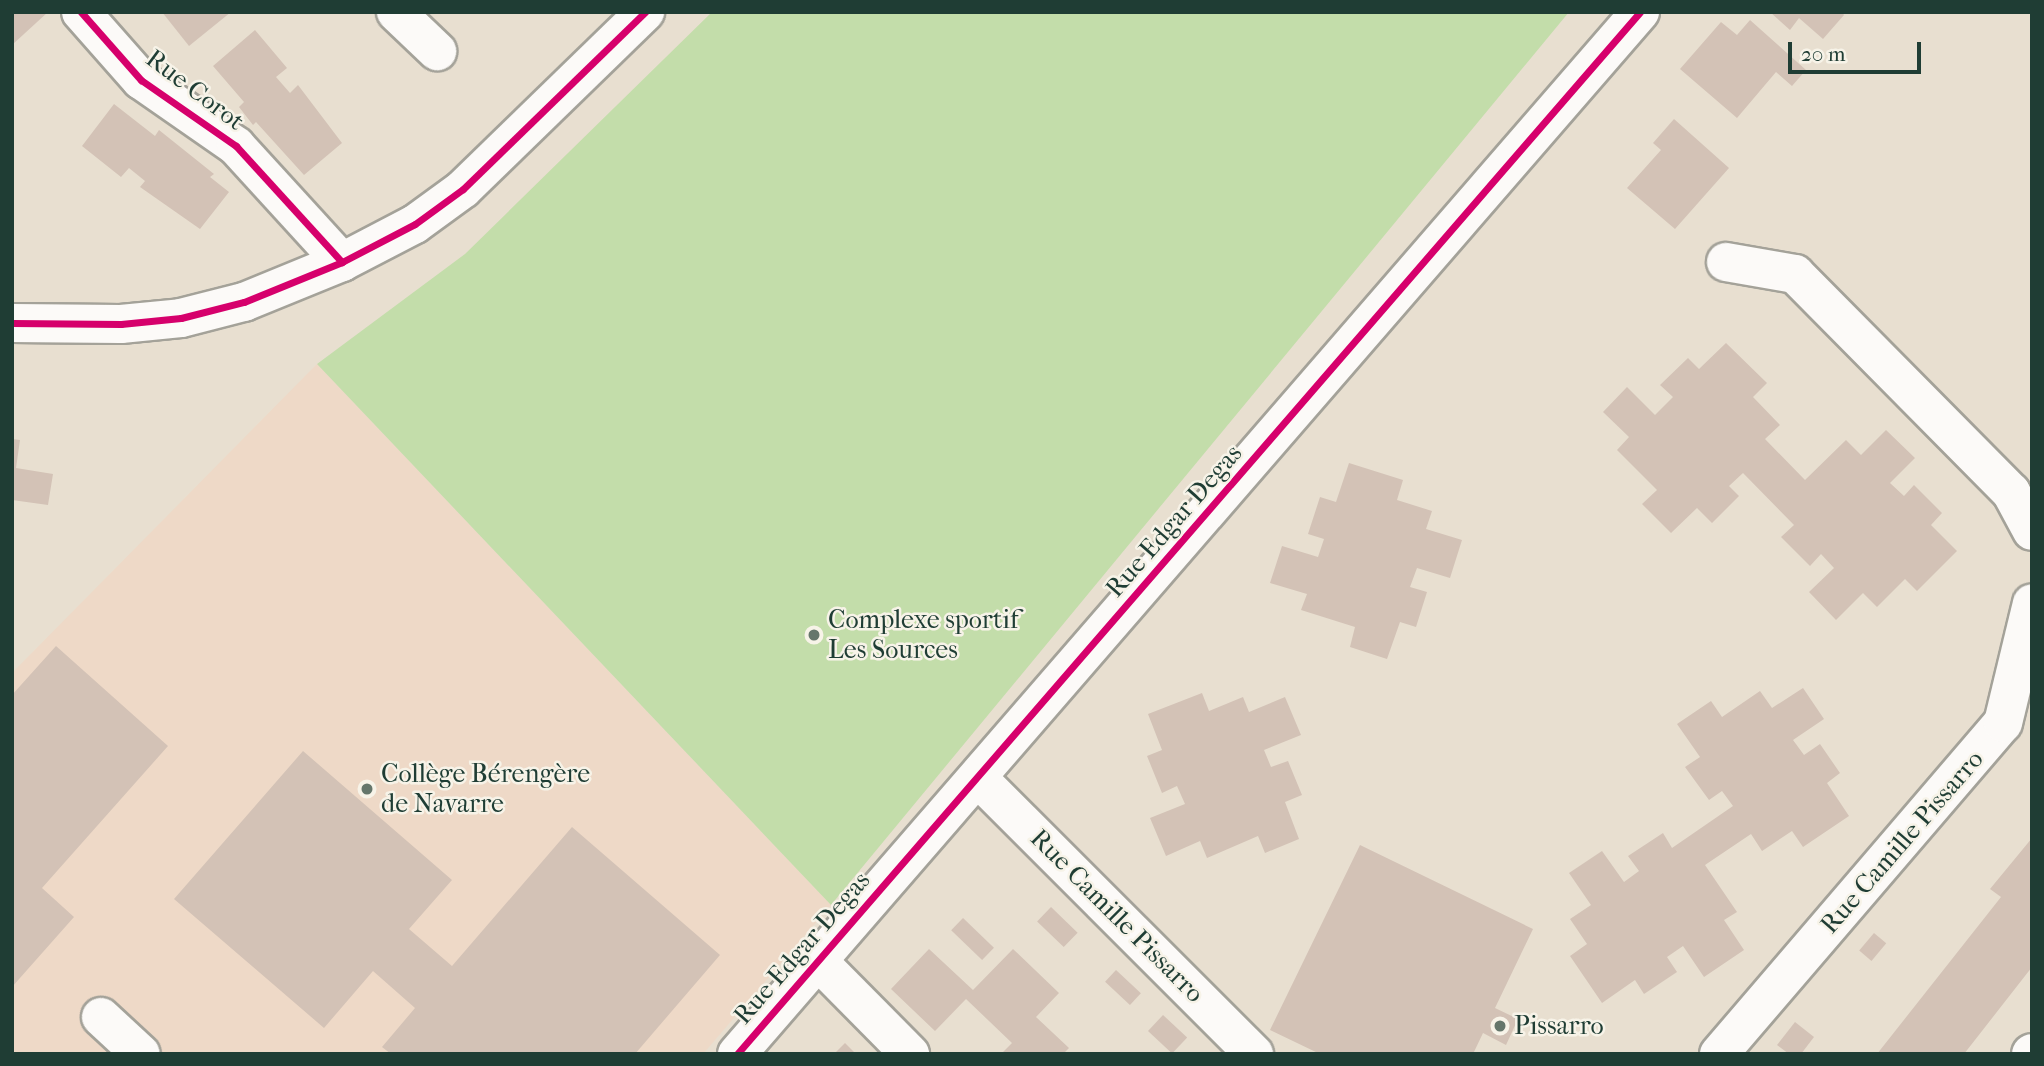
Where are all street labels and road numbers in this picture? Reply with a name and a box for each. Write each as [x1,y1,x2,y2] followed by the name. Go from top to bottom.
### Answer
[140,43,250,137] street label: Rue Corot
[1099,438,1249,604] street label: Rue Edgar Degas
[1814,744,1990,940] street label: Rue Camille Pissarro
[1024,823,1210,1009] street label: Rue Camille Pissarro
[727,865,877,1031] street label: Rue Edgar Degas

